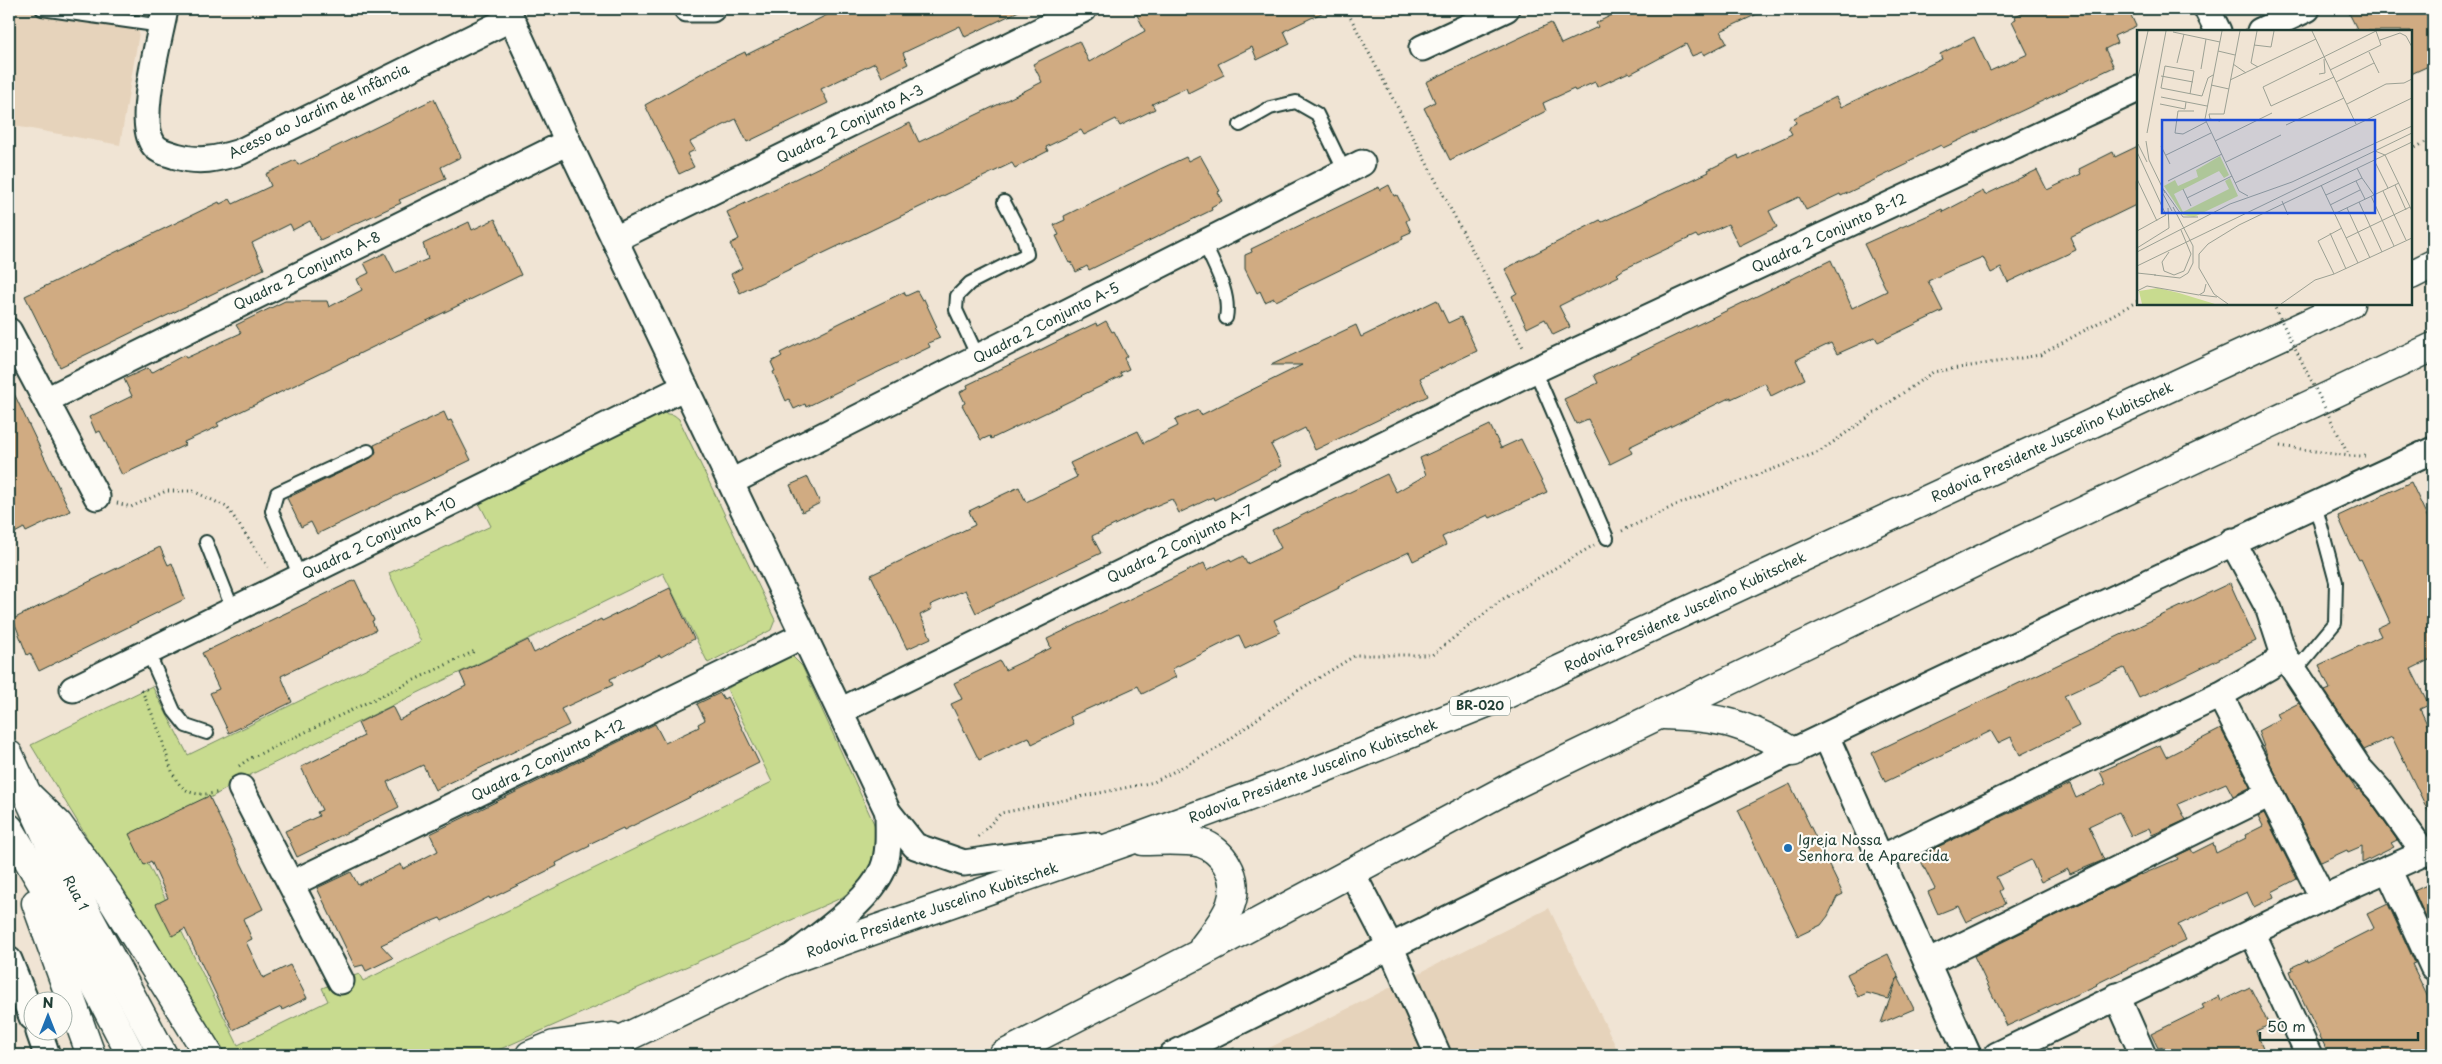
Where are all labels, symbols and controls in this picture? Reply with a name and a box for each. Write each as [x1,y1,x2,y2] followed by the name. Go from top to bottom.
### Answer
[2137,30,2412,305] inset map
[225,57,413,164] street label: Acesso ao Jardim de Infância
[773,79,927,168] street label: Quadra 2 Conjunto A-3
[1748,187,1910,278] street label: Quadra 2 Conjunto B-12
[230,226,384,315] street label: Quadra 2 Conjunto A-8
[969,277,1122,369] street label: Quadra 2 Conjunto A-5
[1927,376,2176,507] street label: Rodovia Presidente Juscelino Kubitschek
[298,491,459,584] street label: Quadra 2 Conjunto A-10
[1103,499,1256,588] street label: Quadra 2 Conjunto A-7
[1560,546,1809,677] street label: Rodovia Presidente Juscelino Kubitschek
[1450,696,1510,716] road number: BR-020
[467,713,628,806] street label: Quadra 2 Conjunto A-12
[1185,713,1440,828] street label: Rodovia Presidente Juscelino Kubitschek
[1798,829,1949,866] place label: Igreja Nossa Senhora de Aparecida
[1782,842,1794,854] marker: Igreja Nossa Senhora de Aparecida
[803,856,1061,963] street label: Rodovia Presidente Juscelino Kubitschek
[58,871,94,914] street label: Rua 1
[22,992,72,1042] north arrow
[42,992,54,1013] text: N
[2260,1009,2417,1041] scale bar
[2267,1014,2306,1037] text: 50 m

